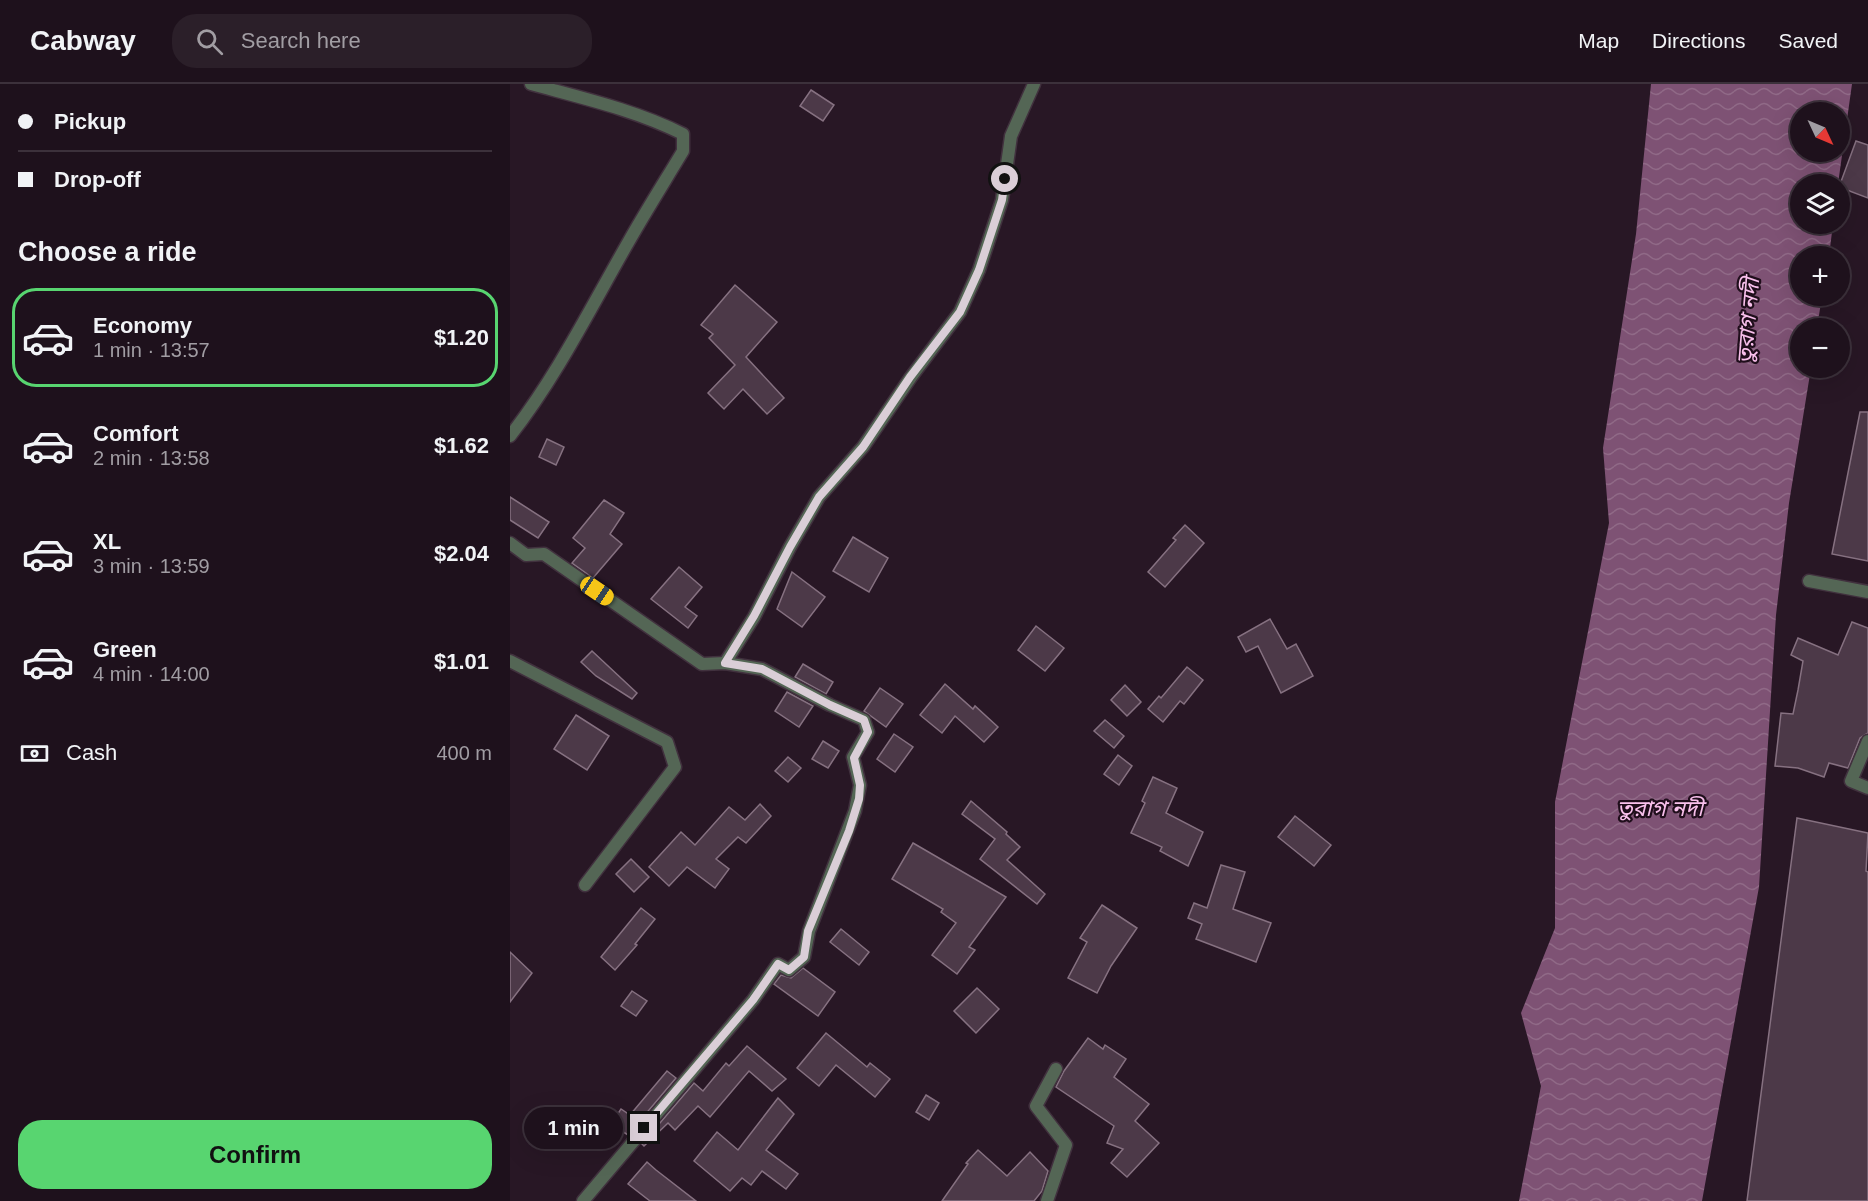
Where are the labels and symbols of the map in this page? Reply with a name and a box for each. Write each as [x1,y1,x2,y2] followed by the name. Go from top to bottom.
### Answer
[1790,102,1850,162] north arrow
[991,165,1018,192] route start
[1732,273,1765,365] water label: তুরাগ নদী
[577,573,617,609] car
[1617,796,1707,821] water label: তুরাগ নদী
[524,1107,623,1149] callout: 1 min
[630,1114,657,1141] route end

